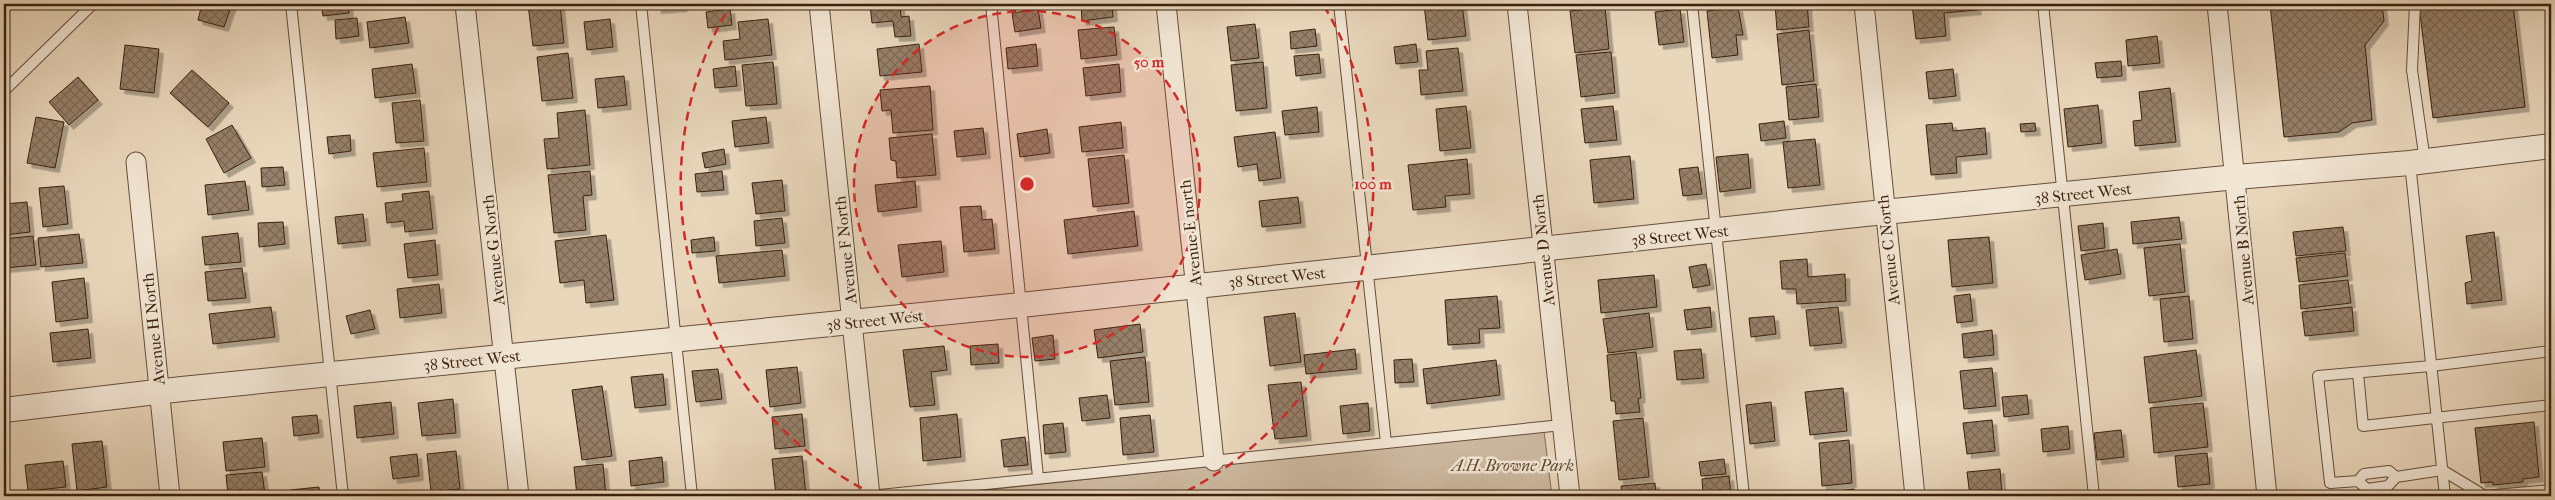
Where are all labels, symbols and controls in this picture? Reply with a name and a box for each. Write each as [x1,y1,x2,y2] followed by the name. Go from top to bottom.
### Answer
[1134,53,1165,71] text: 50 m
[1018,175,1036,193] centre of rings
[1354,175,1392,193] text: 100 m
[1175,179,1206,288] street label: Avenue E north
[2033,179,2133,208] street label: 38 Street West
[1528,193,1559,308] street label: Avenue D North
[478,194,509,307] street label: Avenue G North
[1873,194,1904,307] street label: Avenue C North
[2229,194,2258,307] street label: Avenue B North
[830,195,861,306] street label: Avenue F North
[1630,221,1730,250] street label: 38 Street West
[1227,263,1327,292] street label: 38 Street West
[138,272,169,387] street label: Avenue H North
[825,306,925,335] street label: 38 Street West
[422,346,522,375] street label: 38 Street West
[1450,456,1574,475] park label: A.H. Browne Park

